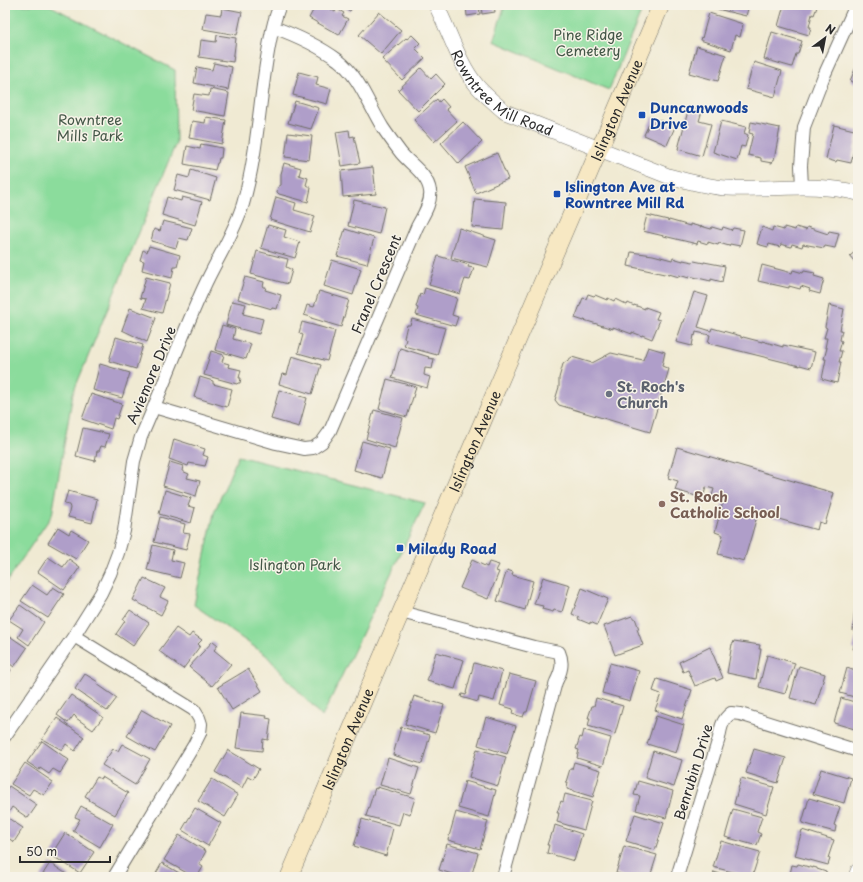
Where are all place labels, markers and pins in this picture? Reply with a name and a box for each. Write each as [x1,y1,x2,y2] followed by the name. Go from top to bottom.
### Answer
[650,97,748,134] place label: Duncanwoods Drive
[637,110,647,120] marker: Duncanwoods Drive
[565,176,685,213] place label: Islington Ave at Rowntree Mill Rd
[552,189,562,199] marker: Islington Ave at Rowntree Mill Rd
[617,376,685,413] place label: St. Roch's Church
[604,389,614,399] marker: St. Roch's Church
[670,486,780,523] place label: St. Roch Catholic School
[657,499,667,509] marker: St. Roch Catholic School
[408,538,497,559] place label: Milady Road
[395,543,405,553] marker: Milady Road

